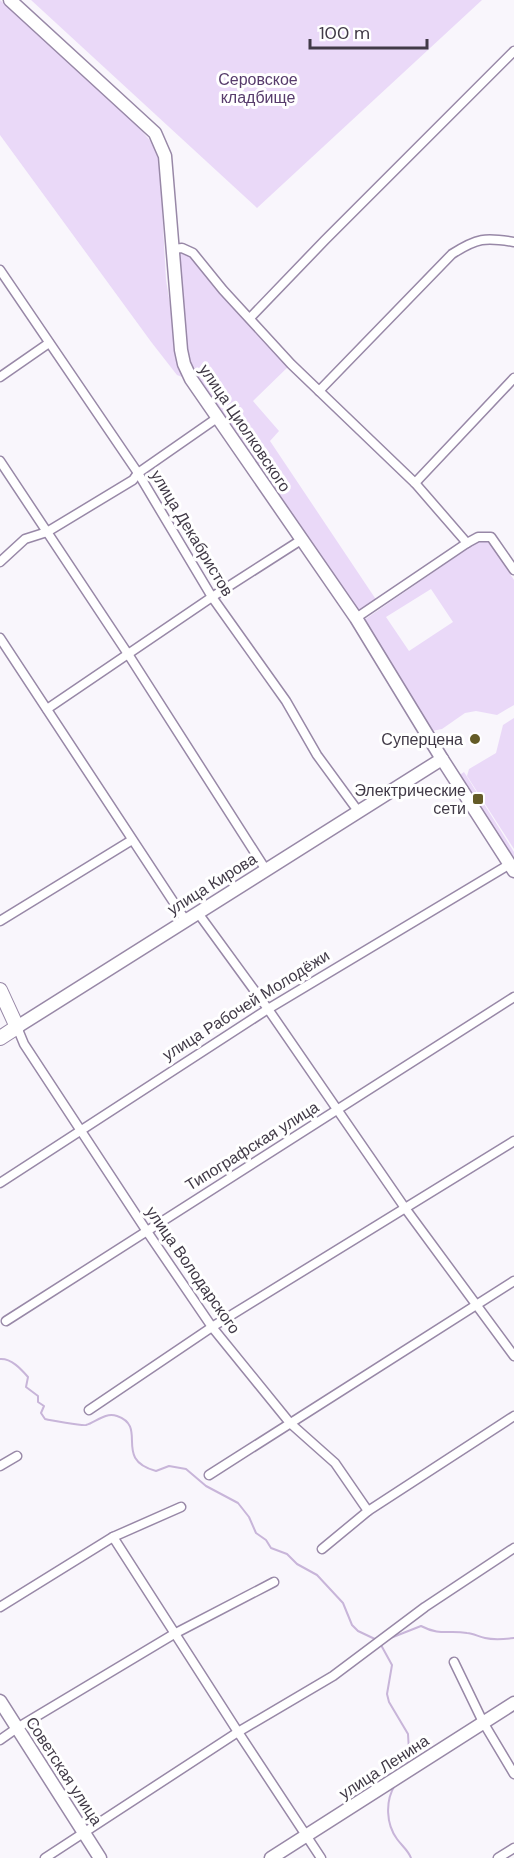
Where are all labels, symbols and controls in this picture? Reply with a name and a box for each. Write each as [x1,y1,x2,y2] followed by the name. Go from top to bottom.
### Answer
[310,12,427,50] scale bar
[319,21,370,45] text: 100 m
[218,69,298,108] park label: Серовское кладбище
[194,360,296,496] street label: улица Циолковского
[146,466,238,600] street label: улица Декабристов
[381,729,463,750] place label: Суперцена
[468,732,482,746] marker: Суперцена
[354,780,466,819] place label: Электрические сети
[471,792,485,806] marker: Электрические сети
[163,848,261,920] street label: улица Кирова
[158,945,334,1065] street label: улица Рабочей Молодёжи
[181,1096,323,1196] street label: Типографская улица
[141,1202,245,1338] street label: улица Володарского
[21,1713,107,1829] street label: Советская улица
[335,1730,433,1804] street label: улица Ленина

